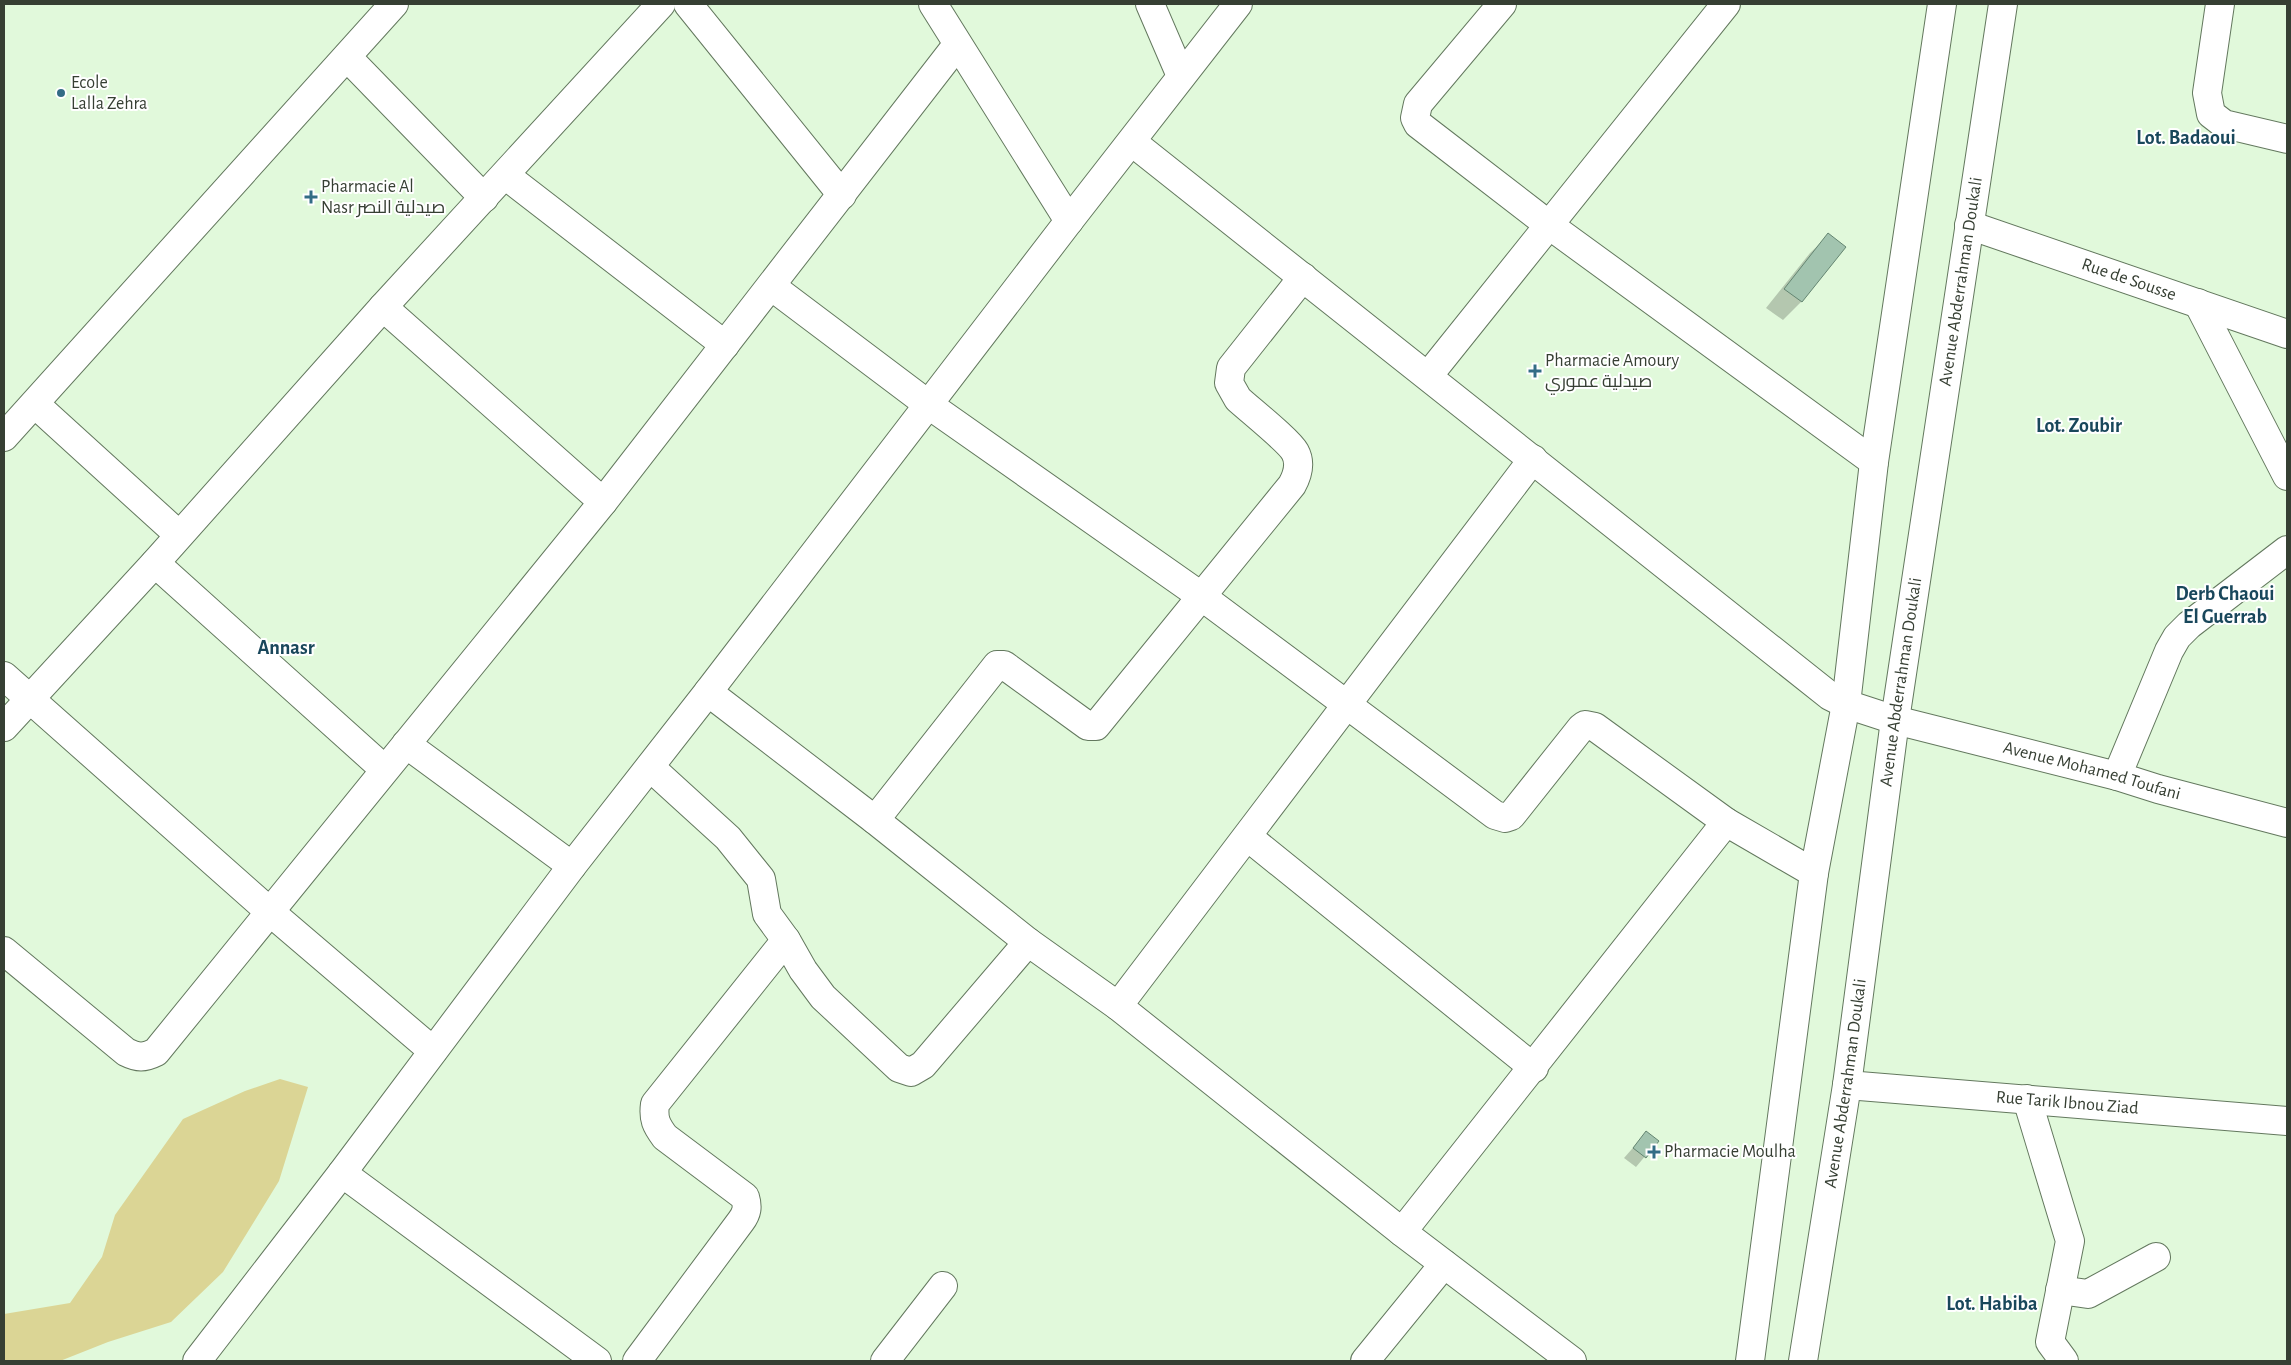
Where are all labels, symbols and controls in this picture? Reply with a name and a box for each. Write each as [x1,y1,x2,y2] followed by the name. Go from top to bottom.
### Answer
[71,74,147,113] place label: Ecole Lalla Zehra
[55,87,67,99] marker: Ecole Lalla Zehra
[2136,128,2236,148] district label: Lot. Badaoui
[1936,176,1986,387] street label: Avenue Abderrahman Doukali
[321,178,445,218] place label: Pharmacie Al Nasr صيدلية النصر
[305,191,317,203] marker: Pharmacie Al Nasr صيدلية النصر
[2079,255,2178,304] street label: Rue de Sousse
[1545,352,1679,395] place label: Pharmacie Amoury صيدلية عموري
[1529,365,1541,377] marker: Pharmacie Amoury صيدلية عموري
[2036,416,2122,436] district label: Lot. Zoubir
[1877,576,1925,788] street label: Avenue Abderrahman Doukali
[2176,584,2274,627] district label: Derb Chaoui El Guerrab
[257,638,315,658] district label: Annasr
[2001,739,2183,804] street label: Avenue Mohamed Toufani
[1822,978,1870,1189] street label: Avenue Abderrahman Doukali
[1995,1088,2139,1118] street label: Rue Tarik Ibnou Ziad
[1664,1143,1796,1161] place label: Pharmacie Moulha
[1648,1146,1660,1158] marker: Pharmacie Moulha
[1946,1294,2038,1314] district label: Lot. Habiba

